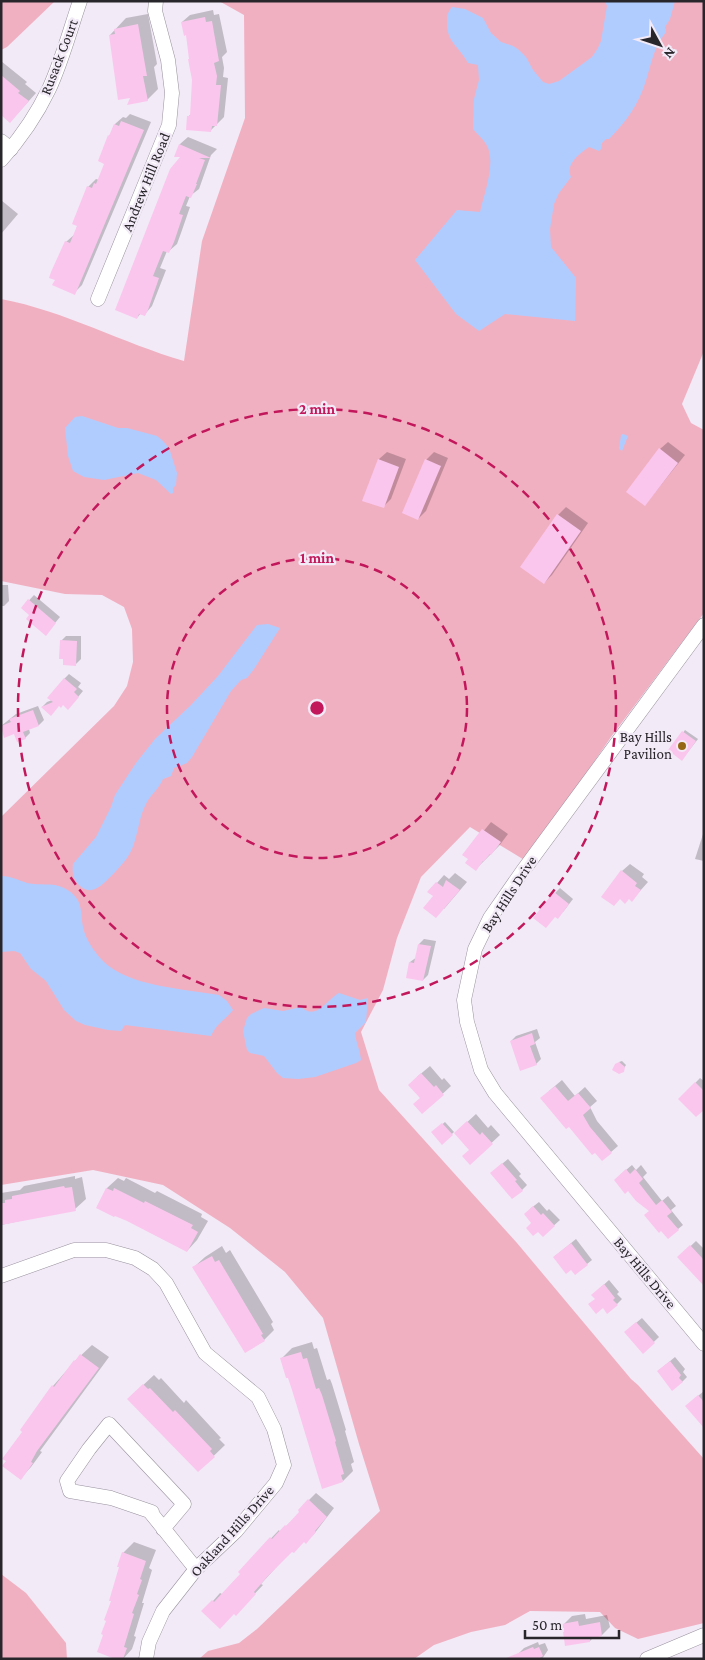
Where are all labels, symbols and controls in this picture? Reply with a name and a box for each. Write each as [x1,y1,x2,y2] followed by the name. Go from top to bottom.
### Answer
[37,16,81,97] street label: Rusack Court
[635,20,685,70] north arrow
[660,45,679,63] text: N
[119,130,173,234] street label: Andrew Hill Road
[299,401,335,417] text: 2 min
[300,550,334,566] text: 1 min
[308,699,326,717] centre of rings
[620,729,672,762] place label: Bay Hills Pavilion
[676,740,688,752] marker: Bay Hills Pavilion
[478,852,541,936] street label: Bay Hills Drive
[610,1234,680,1313] street label: Bay Hills Drive
[187,1482,277,1580] street label: Oakland Hills Drive
[525,1608,619,1640] scale bar
[532,1617,562,1633] text: 50 m

